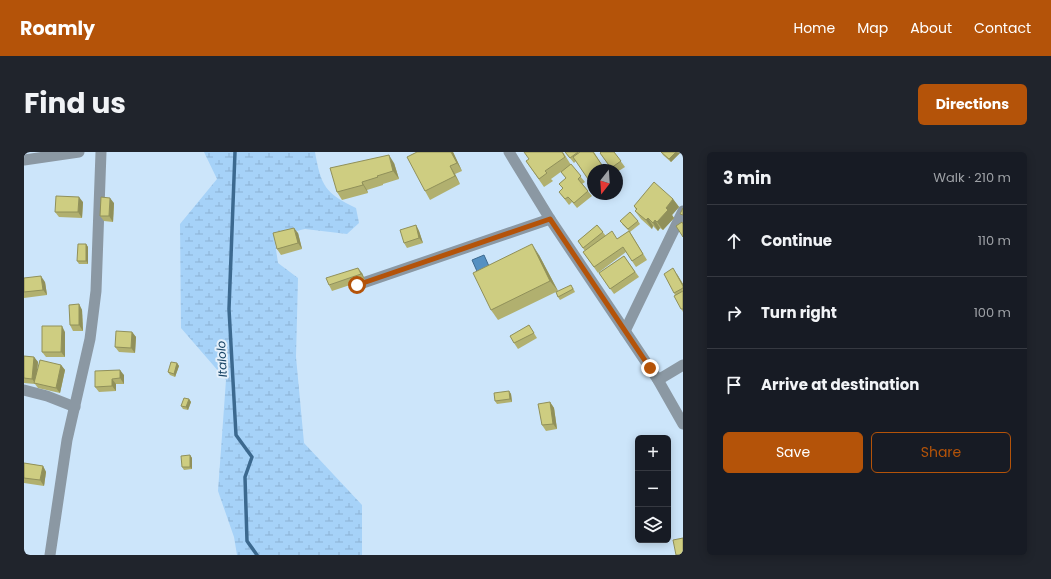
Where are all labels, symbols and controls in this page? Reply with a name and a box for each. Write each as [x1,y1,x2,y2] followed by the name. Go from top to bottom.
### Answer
[20,15,95,42] text: Roamly
[793,18,835,38] text: Home
[857,18,888,38] text: Map
[910,18,952,38] text: About
[974,18,1031,38] text: Contact
[24,84,126,123] text: Find us
[918,84,1027,125] button: Directions
[587,164,623,200] north arrow
[723,166,771,190] text: 3 min
[933,168,1011,187] text: Walk · 210 m
[723,230,745,252] icon: ahead
[761,230,832,251] text: Continue
[978,231,1011,250] text: 110 m
[348,276,366,294] route start
[723,302,745,324] icon: right
[761,302,837,323] text: Turn right
[974,303,1011,322] text: 100 m
[212,340,231,378] water label: Italolo
[641,359,659,377] route end
[723,374,745,396] icon: arrive
[761,374,919,395] text: Arrive at destination
[723,432,863,473] button: Save
[871,432,1011,473] button: Share
[635,435,671,543] map controls
[635,435,671,471] button: +
[635,471,671,507] button: −
[635,507,671,543] button: layers

